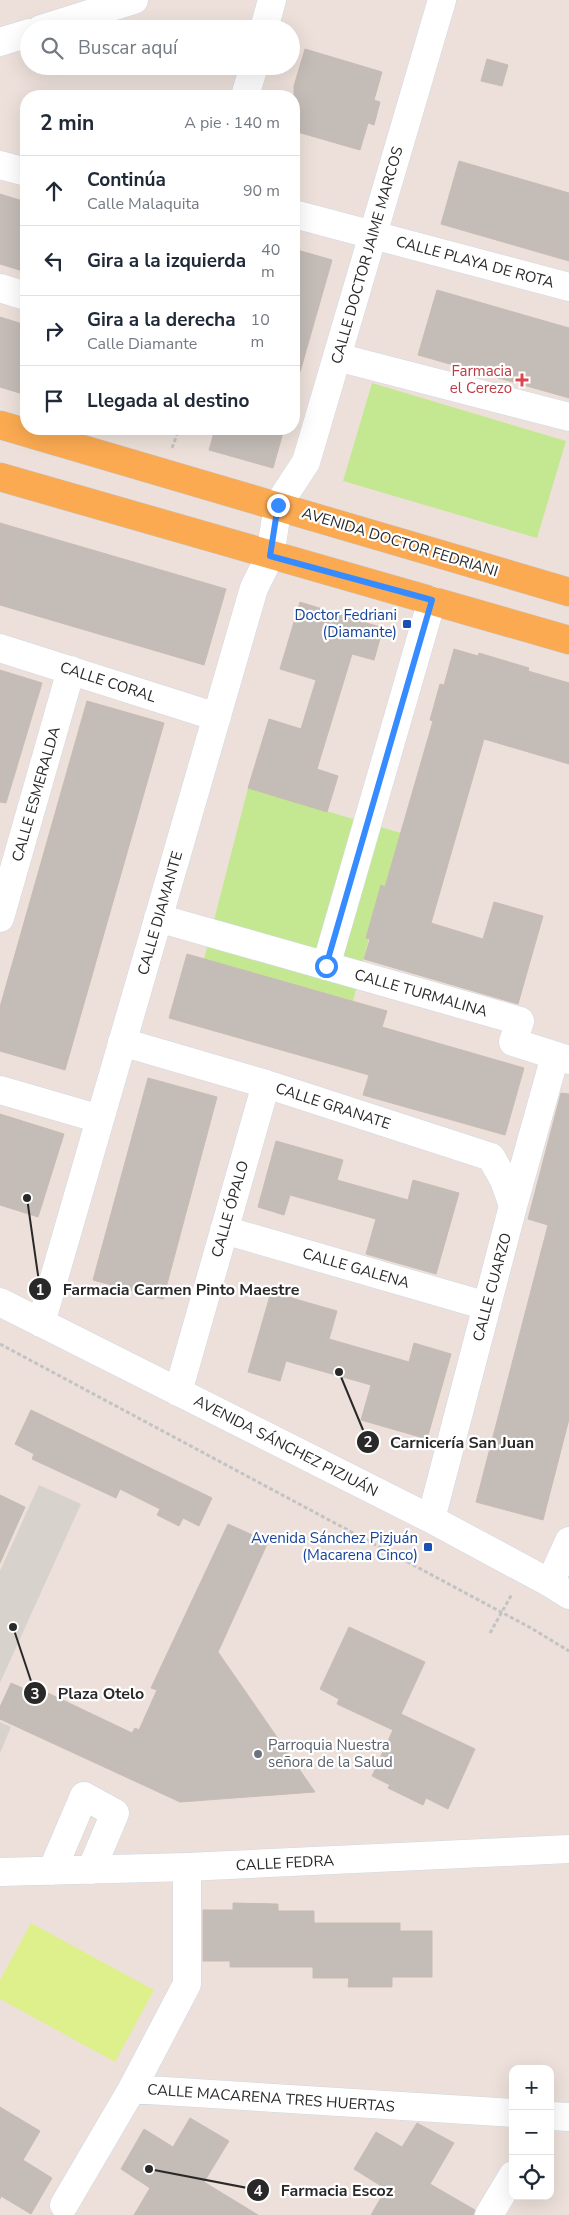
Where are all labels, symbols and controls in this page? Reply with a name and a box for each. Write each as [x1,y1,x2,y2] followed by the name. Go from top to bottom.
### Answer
[20,20,300,75] search box
[38,34,66,62] icon: search
[78,35,177,61] text: Buscar aquí
[40,109,94,137] text: 2 min
[184,112,280,134] text: A pie · 140 m
[326,144,408,366] street label: CALLE DOCTOR JAIME MARCOS
[87,167,166,193] text: Continúa
[40,177,68,205] icon: ahead
[243,180,280,202] text: 90 m
[87,193,199,215] text: Calle Malaquita
[394,231,556,293] street label: CALLE PLAYA DE ROTA
[261,239,280,283] text: 40 m
[40,247,68,275] icon: left
[87,248,246,274] text: Gira a la izquierda
[87,307,236,333] text: Gira a la derecha
[251,309,270,353] text: 10 m
[40,317,68,345] icon: right
[87,333,197,355] text: Calle Diamante
[450,361,512,398] place label: Farmacia el Cerezo
[516,374,528,386] marker: Farmacia el Cerezo
[40,387,68,415] icon: arrive
[87,388,249,414] text: Llegada al destino
[267,494,290,517] route end
[300,503,500,581] street label: AVENIDA DOCTOR FEDRIANI
[294,605,397,642] place label: Doctor Fedriani (Diamante)
[401,618,413,630] marker: Doctor Fedriani (Diamante)
[57,657,159,707] street label: CALLE CORAL
[7,724,65,864] street label: CALLE ESMERALDA
[133,849,187,977] street label: CALLE DIAMANTE
[315,955,338,978] route start
[352,964,490,1022] street label: CALLE TURMALINA
[273,1078,393,1134] street label: CALLE GRANATE
[206,1158,253,1260] street label: CALLE ÓPALO
[468,1230,516,1344] street label: CALLE CUARZO
[300,1243,412,1293] street label: CALLE GALENA
[28,1274,309,1305] callout: Farmacia Carmen Pinto Maestre
[63,1279,300,1301] text: Farmacia Carmen Pinto Maestre
[35,1280,45,1300] text: 1
[190,1391,382,1501] street label: AVENIDA SÁNCHEZ PIZJUÁN
[355,1427,544,1458] callout: Carnicería San Juan
[363,1432,373,1452] text: 2
[390,1432,534,1454] text: Carnicería San Juan
[251,1528,418,1565] place label: Avenida Sánchez Pizjuán (Macarena Cinco)
[422,1541,434,1553] marker: Avenida Sánchez Pizjuán (Macarena Cinco)
[22,1678,154,1709] callout: Plaza Otelo
[58,1683,144,1705] text: Plaza Otelo
[30,1684,40,1704] text: 3
[268,1735,393,1772] place label: Parroquia Nuestra señora de la Salud
[252,1748,264,1760] marker: Parroquia Nuestra señora de la Salud
[235,1850,335,1876] street label: CALLE FEDRA
[509,2065,554,2200] map controls
[509,2065,554,2110] button: +
[147,2079,395,2117] street label: CALLE MACARENA TRES HUERTAS
[509,2110,554,2155] button: −
[509,2155,554,2200] button: locate
[246,2175,403,2206] callout: Farmacia Escoz
[281,2180,394,2202] text: Farmacia Escoz
[253,2181,263,2201] text: 4

